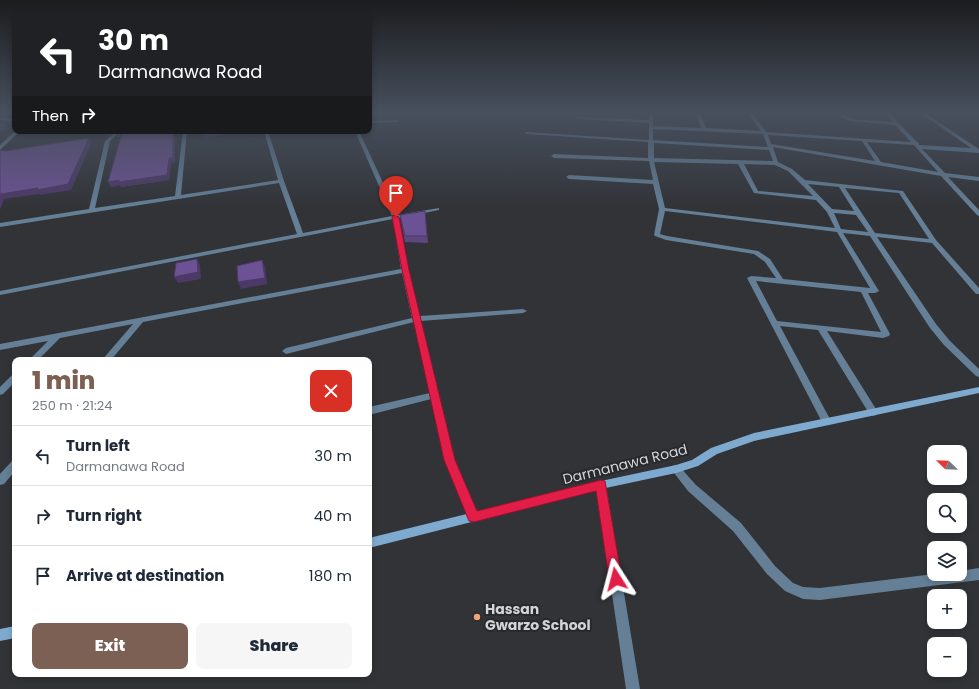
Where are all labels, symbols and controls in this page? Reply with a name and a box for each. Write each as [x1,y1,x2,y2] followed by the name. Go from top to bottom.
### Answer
[98,21,169,60] text: 30 m
[32,28,84,80] icon: left
[98,59,263,84] text: Darmanawa Road
[77,104,99,126] icon: right
[32,105,69,126] text: Then
[379,176,413,217] pin
[385,182,407,204] icon: arrive
[32,364,95,397] text: 1 min
[310,370,352,412] button: close
[32,396,112,415] text: 250 m · 21:24
[66,435,130,456] text: Turn left
[560,439,690,489] street label: Darmanawa Road
[32,445,54,467] icon: left
[314,445,352,466] text: 30 m
[927,445,967,485] north arrow
[927,445,967,677] map controls
[66,457,185,476] text: Darmanawa Road
[927,493,967,533] button: search
[32,505,54,527] icon: right
[66,505,142,526] text: Turn right
[314,505,352,526] text: 40 m
[927,541,967,581] button: layers
[595,558,637,600] position arrow
[32,565,54,587] icon: arrive
[66,565,224,586] text: Arrive at destination
[309,565,352,586] text: 180 m
[927,589,967,629] button: +
[485,599,591,635] place label: Hassan Gwarzo School
[472,612,482,622] marker: Hassan Gwarzo School
[32,623,188,669] button: Exit
[196,623,352,669] button: Share
[927,637,967,677] button: −

